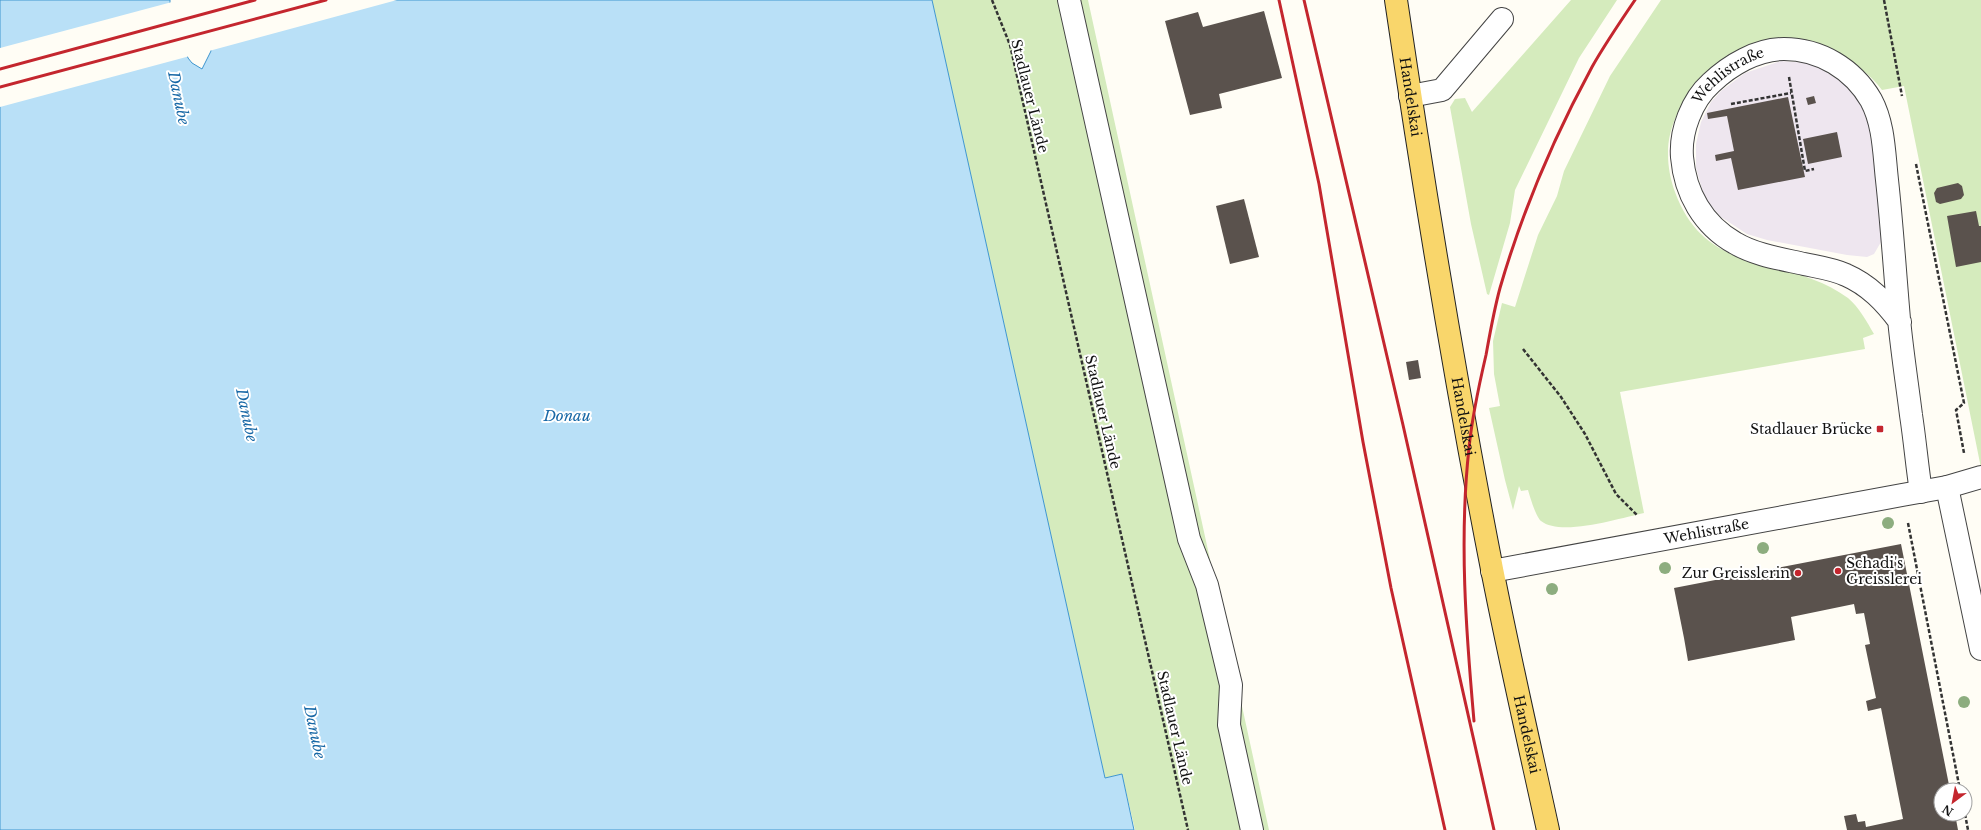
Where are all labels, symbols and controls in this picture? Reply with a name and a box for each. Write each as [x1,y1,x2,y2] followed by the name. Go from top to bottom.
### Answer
[1007,37,1053,155] street label: Stadlauer Lände
[1688,43,1766,108] street label: Wehlistraße
[1396,56,1426,138] street label: Handelskai
[164,69,194,127] water label: Danube
[1081,353,1125,471] street label: Stadlauer Lände
[1448,376,1479,458] street label: Handelskai
[232,386,262,444] water label: Danube
[542,406,591,425] water label: Donau
[1750,420,1872,438] place label: Stadlauer Brücke
[1875,424,1885,434] marker: Stadlauer Brücke
[1661,515,1750,548] street label: Wehlistraße
[1846,554,1922,588] place label: Schadi's Greisslerei
[1682,564,1790,582] place label: Zur Greisslerin
[1833,566,1843,576] marker: Schadi's Greisslerei
[1793,568,1803,578] marker: Zur Greisslerin
[1153,669,1197,787] street label: Stadlauer Lände
[1510,693,1544,775] street label: Handelskai
[300,703,330,761] water label: Danube
[1933,782,1973,822] north arrow
[1939,801,1956,819] text: N

